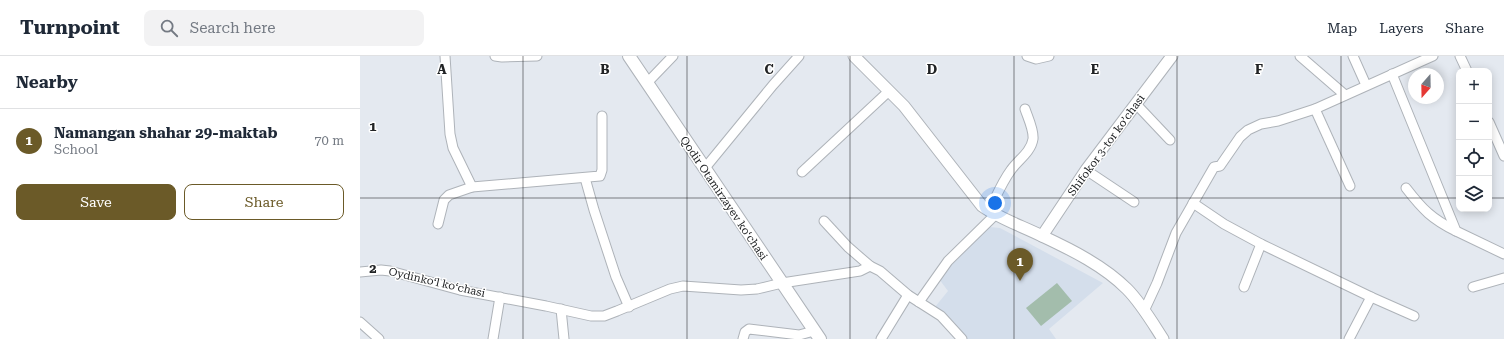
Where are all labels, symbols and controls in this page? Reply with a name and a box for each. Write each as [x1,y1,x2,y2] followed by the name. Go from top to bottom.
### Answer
[144,10,424,46] search box
[20,16,120,39] text: Turnpoint
[158,17,180,39] icon: search
[190,19,276,37] text: Search here
[1327,20,1357,36] text: Map
[1379,20,1423,36] text: Layers
[1445,20,1484,36] text: Share
[437,62,447,77] text: A
[600,62,610,77] text: B
[764,62,774,77] text: C
[927,62,937,77] text: D
[1091,62,1099,77] text: E
[1255,62,1263,77] text: F
[1408,68,1444,104] north arrow
[1456,68,1492,212] map controls
[1456,68,1492,104] button: +
[16,72,78,92] text: Nearby
[1065,92,1148,199] street label: Shifokor 3-tor koʼchasi
[1456,104,1492,140] button: −
[369,119,377,134] text: 1
[54,124,277,142] text: Namangan shahar 29-maktab
[25,133,33,148] text: 1
[314,133,344,148] text: 70 m
[677,134,770,263] street label: Qodir Otamirzayev koʻchasi
[1456,140,1492,176] button: locate
[54,142,98,157] text: School
[1456,176,1492,212] button: layers
[16,184,176,220] button: Save
[184,184,344,220] button: Share
[985,193,1005,213] your location
[1007,248,1033,281] pin: 1
[369,261,377,276] text: 2
[387,265,487,300] street label: Oydinkoʻl koʻchasi

